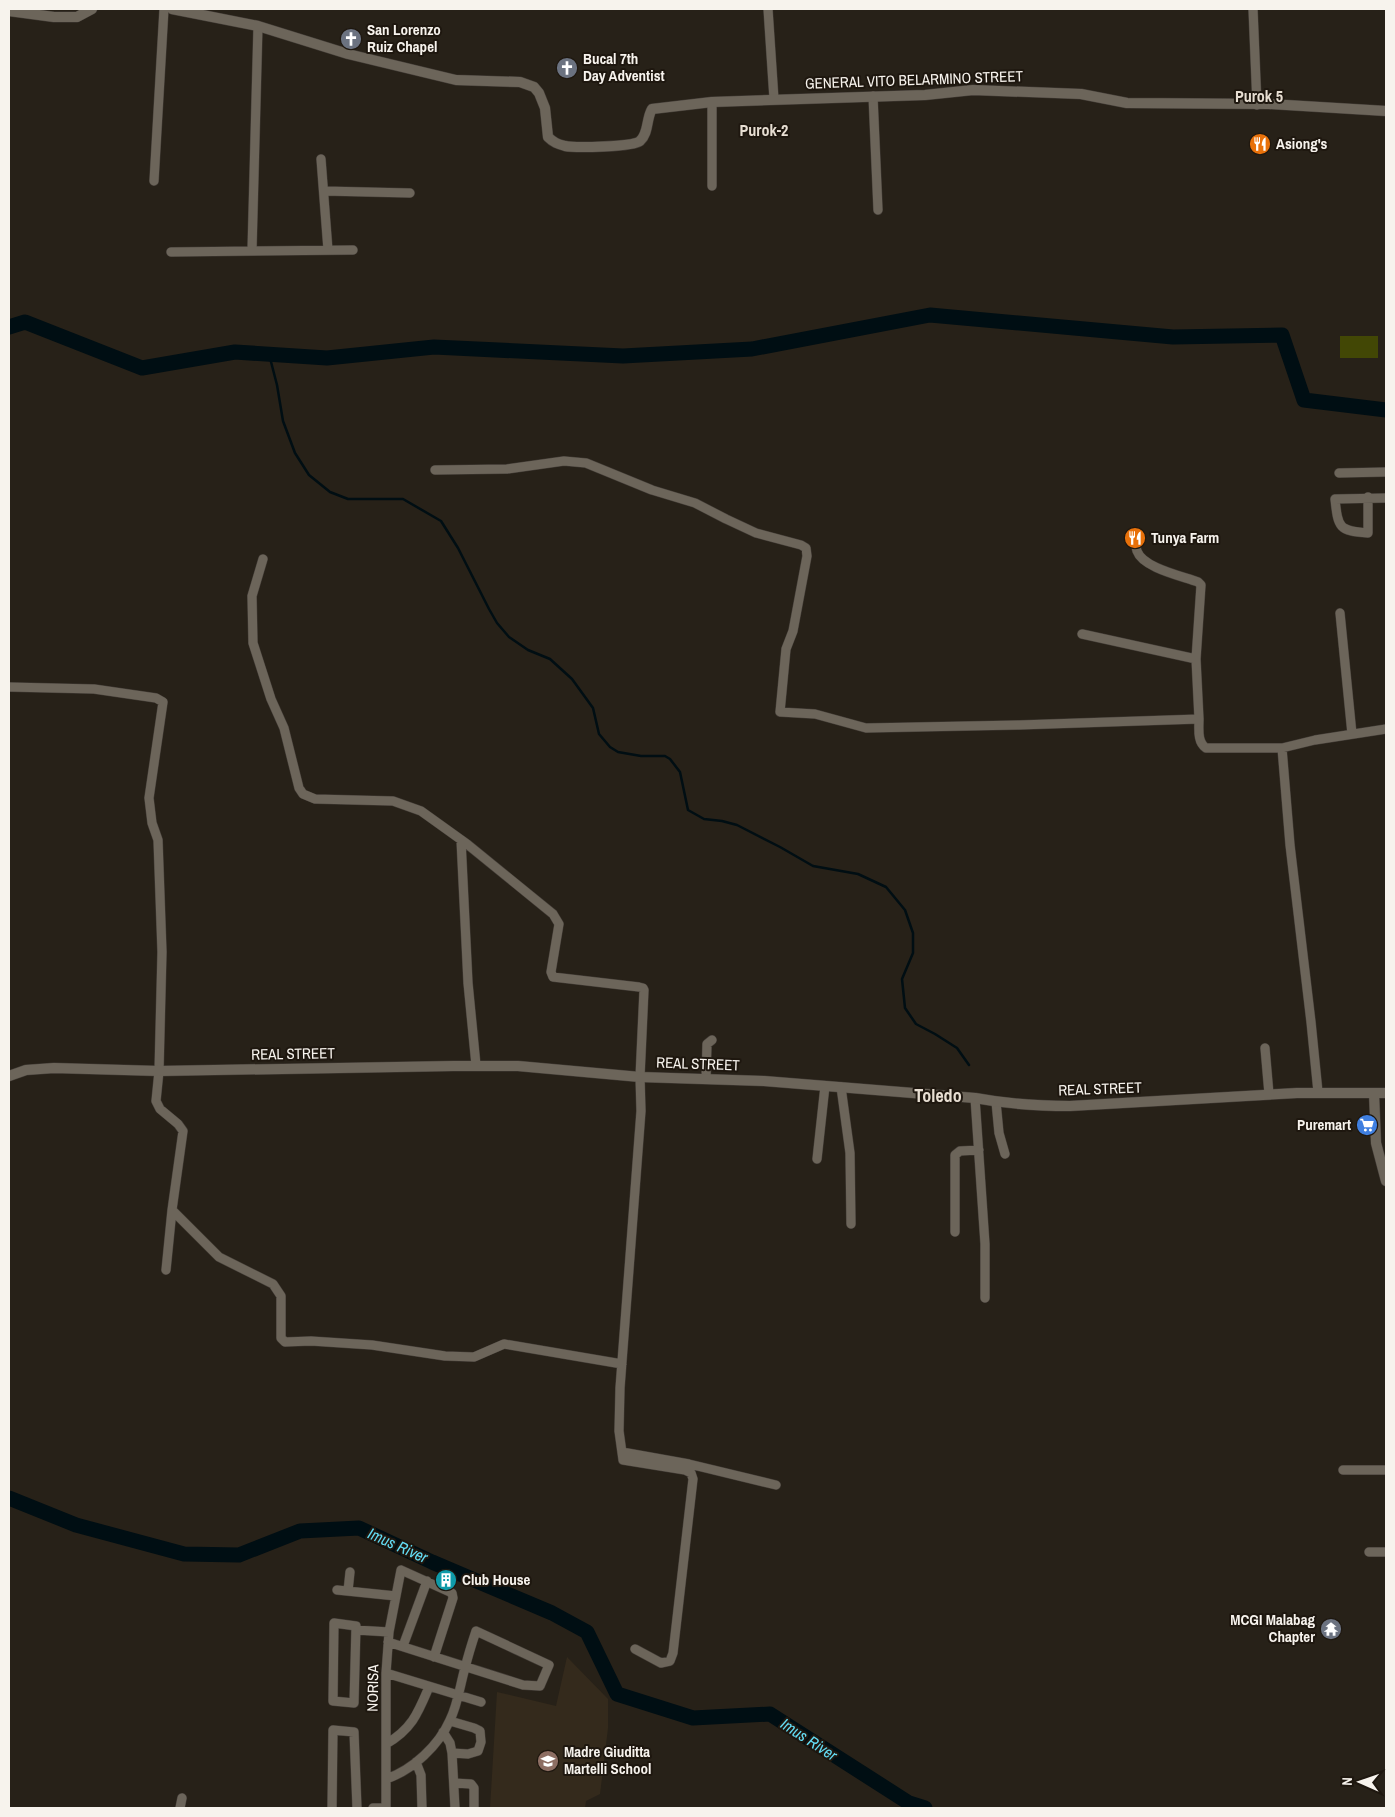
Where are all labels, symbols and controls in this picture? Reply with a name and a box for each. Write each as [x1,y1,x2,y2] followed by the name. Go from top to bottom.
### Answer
[367,19,441,57] place label: San Lorenzo Ruiz Chapel
[339,27,363,51] church icon: San Lorenzo Ruiz Chapel
[583,48,665,86] place label: Bucal 7th Day Adventist
[555,56,579,80] church icon: Bucal 7th Day Adventist
[805,65,1024,94] street label: GENERAL VITO BELARMINO STREET
[1235,85,1283,107] district label: Purok 5
[740,119,788,141] district label: Purok-2
[1248,132,1272,156] restaurant icon: Asiong's
[1276,133,1328,154] place label: Asiong's
[1123,526,1147,550] restaurant icon: Tunya Farm
[1151,527,1219,548] place label: Tunya Farm
[251,1042,335,1065] street label: REAL STREET
[656,1052,741,1075] street label: REAL STREET
[1058,1077,1143,1100] street label: REAL STREET
[914,1083,962,1108] district label: Toledo
[1355,1113,1379,1137] supermarket icon: Puremart
[1297,1114,1351,1135] place label: Puremart
[365,1522,432,1568] water label: Imus River
[434,1568,458,1592] building icon: Club House
[462,1569,531,1590] place label: Club House
[1230,1609,1315,1647] place label: MCGI Malabag Chapter
[1319,1617,1343,1641] temple icon: MCGI Malabag Chapter
[362,1663,383,1712] street label: NORISA
[776,1712,842,1766] water label: Imus River
[564,1741,652,1779] place label: Madre Giuditta Martelli School
[536,1749,560,1773] school or university icon: Madre Giuditta Martelli School
[1335,1757,1385,1807] north arrow
[1338,1777,1356,1786] text: N

